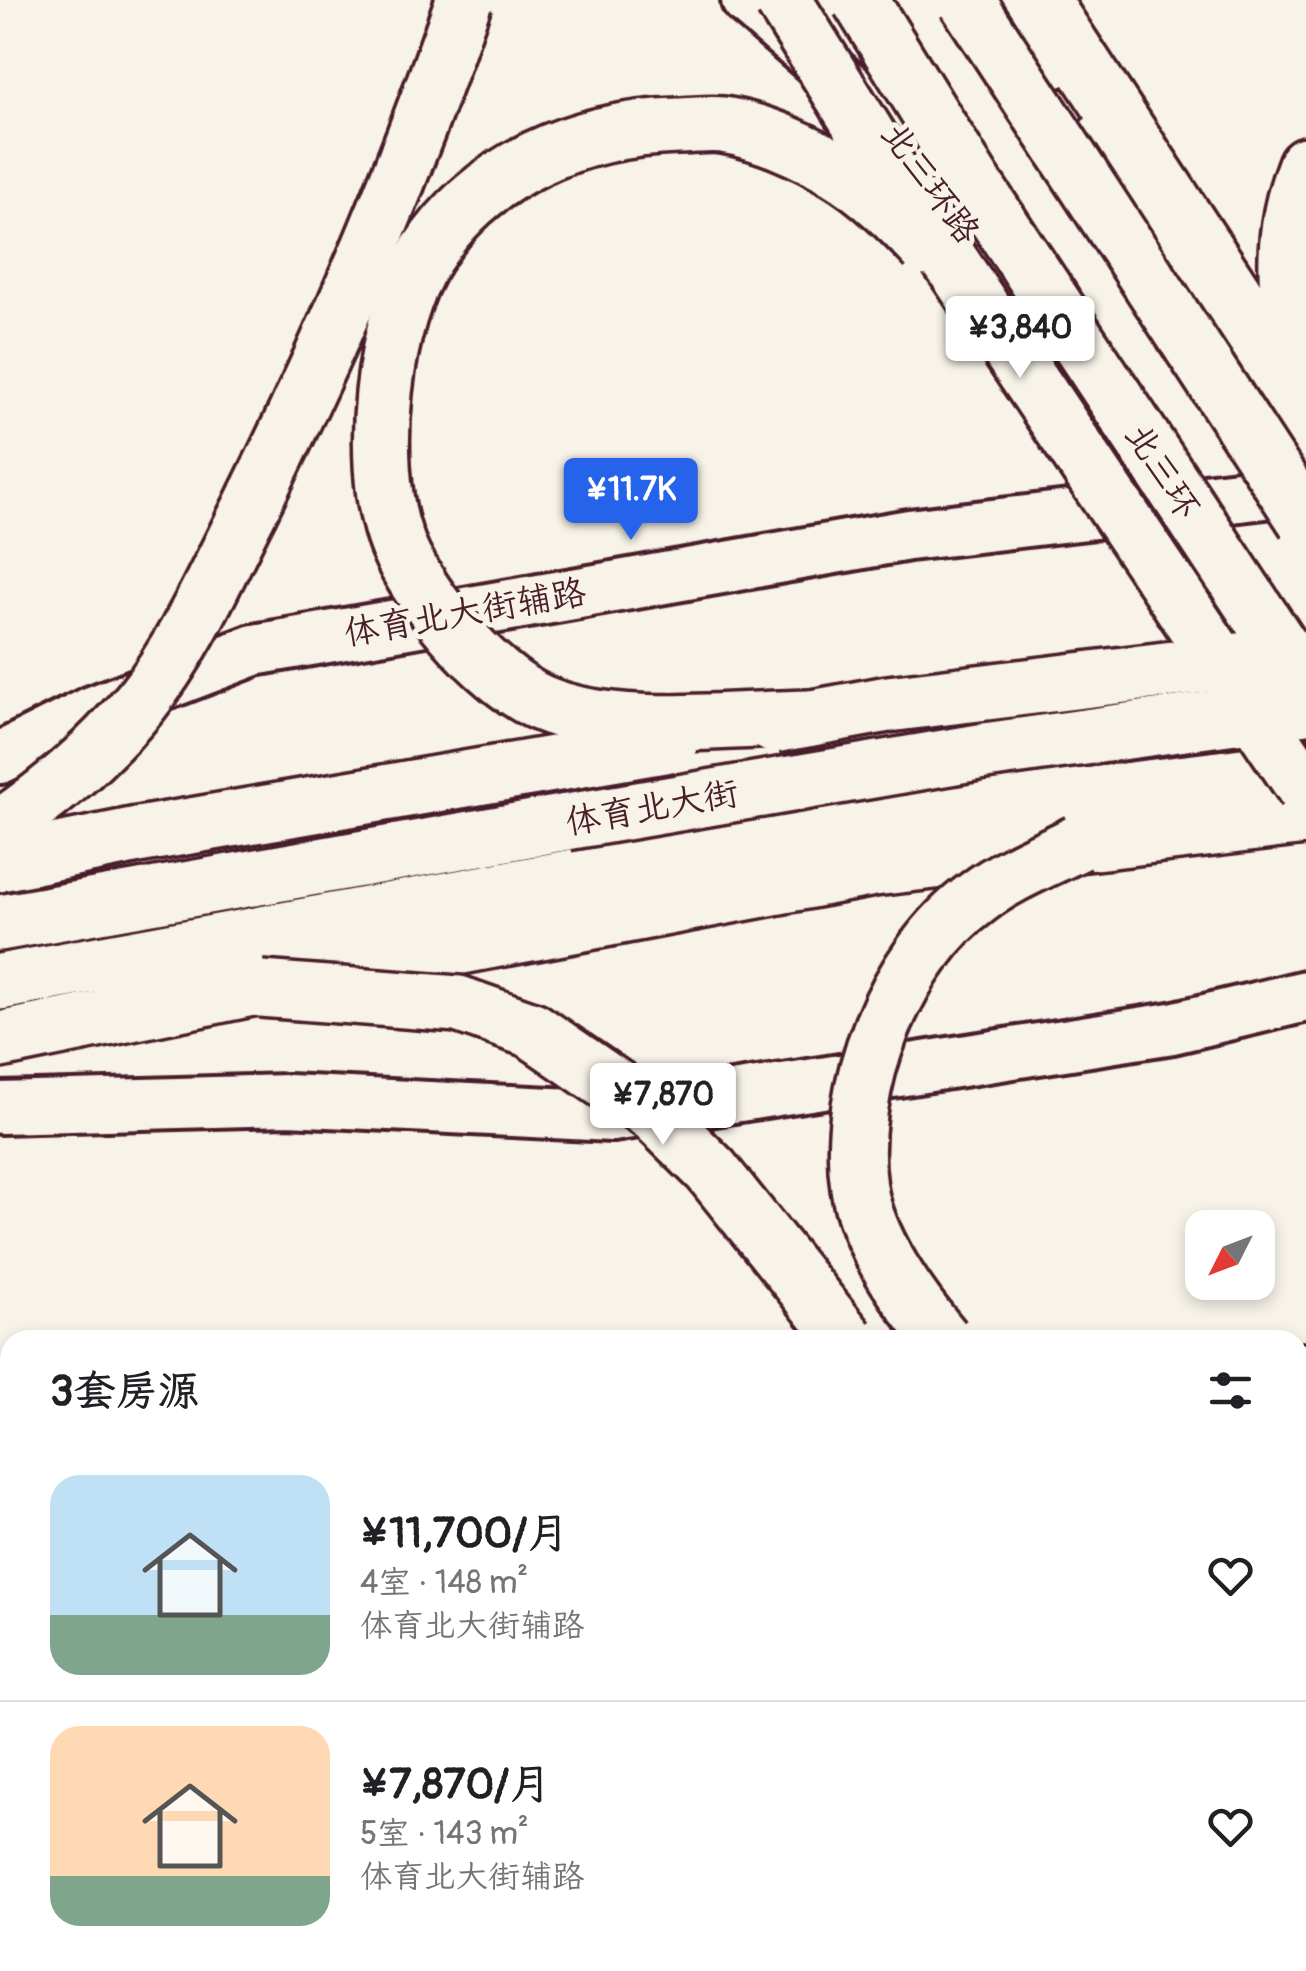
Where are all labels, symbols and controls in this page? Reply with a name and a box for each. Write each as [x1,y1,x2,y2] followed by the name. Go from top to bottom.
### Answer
[871,113,989,253] street label: 北三环路
[939,296,1101,381] pin: ¥3,840
[968,308,1072,348] text: ¥3,840
[1115,415,1209,527] street label: 北三环
[550,458,712,543] pin: ¥11.7K
[586,470,676,510] text: ¥11.7K
[341,570,589,656] street label: 体育北大街辅路
[562,771,742,845] street label: 体育北大街
[582,1063,744,1148] pin: ¥7,870
[612,1075,714,1115] text: ¥7,870
[1185,1210,1275,1300] north arrow
[1185,1210,1275,1300] map controls
[1203,1363,1258,1418] icon: filters
[50,1366,199,1418] text: 3套房源
[360,1508,569,1560] text: ¥11,700/月
[130,1515,250,1635] icon: home
[1203,1548,1258,1603] icon: heart
[360,1563,528,1603] text: 4室 · 148 m²
[360,1606,584,1646] text: 体育北大街辅路
[360,1759,551,1811] text: ¥7,870/月
[130,1766,250,1886] icon: home
[1203,1799,1258,1854] icon: heart
[360,1814,529,1854] text: 5室 · 143 m²
[360,1857,584,1897] text: 体育北大街辅路

